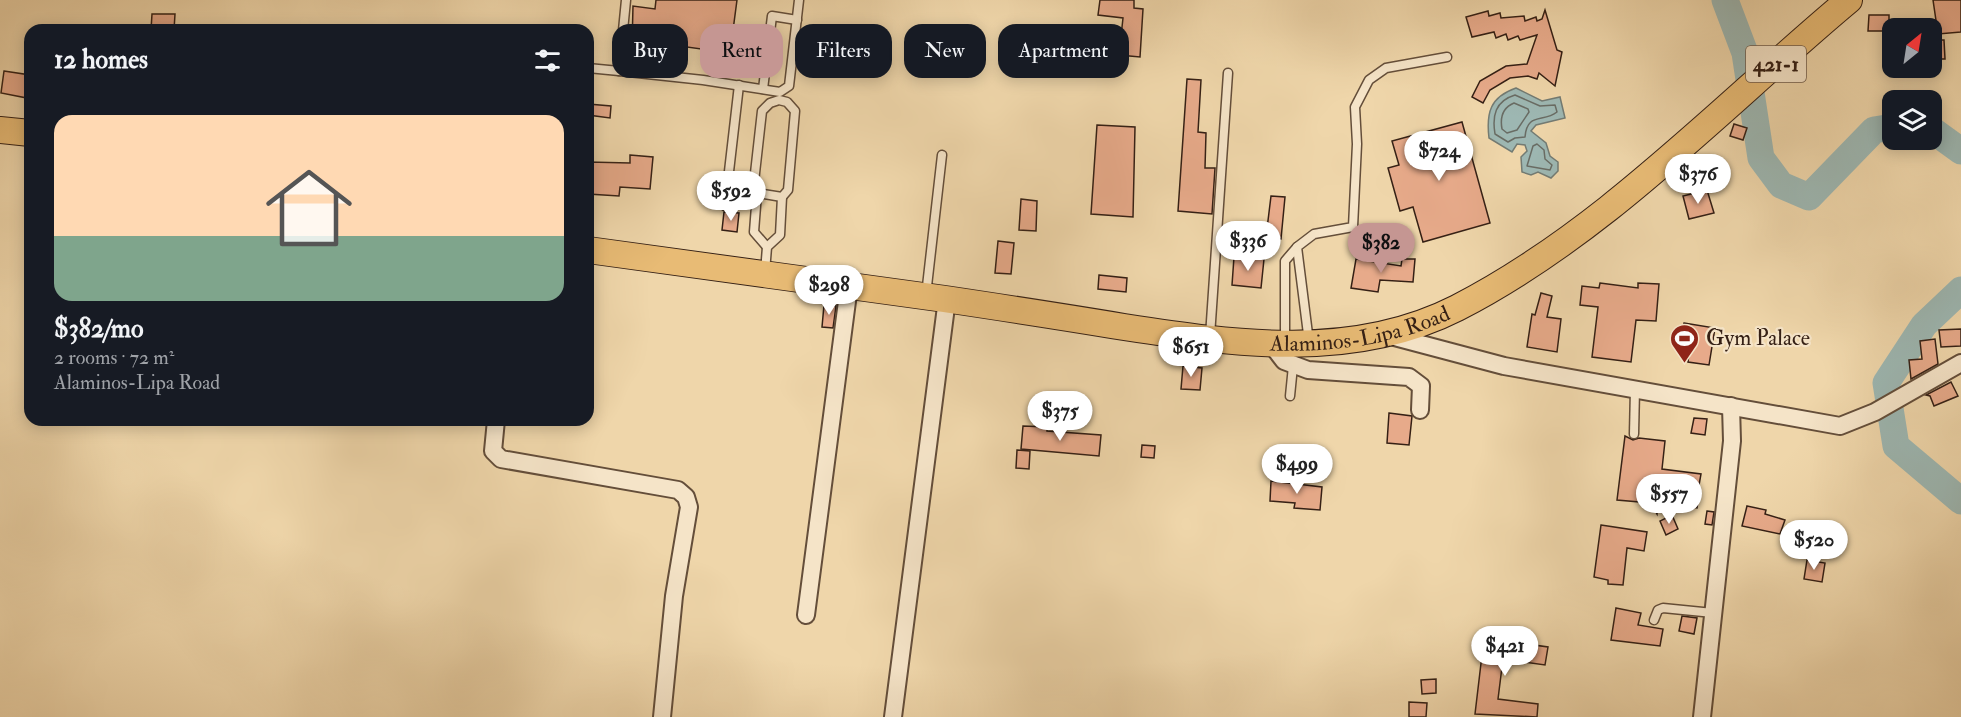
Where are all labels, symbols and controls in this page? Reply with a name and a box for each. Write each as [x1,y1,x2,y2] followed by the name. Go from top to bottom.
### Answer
[1882,18,1942,78] north arrow
[1882,18,1942,150] map controls
[612,24,688,78] chip: Buy
[700,24,783,78] chip: Rent
[795,24,892,78] chip: Filters
[904,24,986,78] chip: New
[998,24,1129,78] chip: Apartment
[54,44,148,76] text: 12 homes
[531,44,564,77] icon: filters
[1746,46,1806,82] road number: 421-1
[1882,90,1942,150] button: layers
[1403,131,1475,182] pin: $724
[1418,138,1460,163] text: $724
[255,154,363,262] icon: home
[1662,154,1734,205] pin: $376
[1679,161,1717,186] text: $376
[695,171,767,222] pin: $592
[711,178,751,203] text: $592
[1212,221,1284,272] pin: $336
[1345,223,1417,274] pin: $382
[1230,228,1266,253] text: $336
[1362,230,1400,255] text: $382
[793,265,865,316] pin: $298
[808,272,850,297] text: $298
[1269,299,1454,358] street label: Alaminos-Lipa Road
[54,313,143,345] text: $382/mo
[1669,322,1701,364] sports icon: Gym Palace
[1706,324,1810,352] place label: Gym Palace
[1155,327,1227,378] pin: $651
[1172,334,1210,359] text: $651
[54,345,174,370] text: 2 rooms · 72 m²
[54,370,220,395] text: Alaminos-Lipa Road
[1024,391,1096,442] pin: $375
[1042,398,1078,423] text: $375
[1261,444,1333,495] pin: $499
[1276,451,1318,476] text: $499
[1633,474,1705,525] pin: $557
[1650,481,1688,506] text: $557
[1778,520,1850,571] pin: $520
[1794,527,1834,552] text: $520
[1469,626,1541,677] pin: $421
[1485,633,1525,658] text: $421

